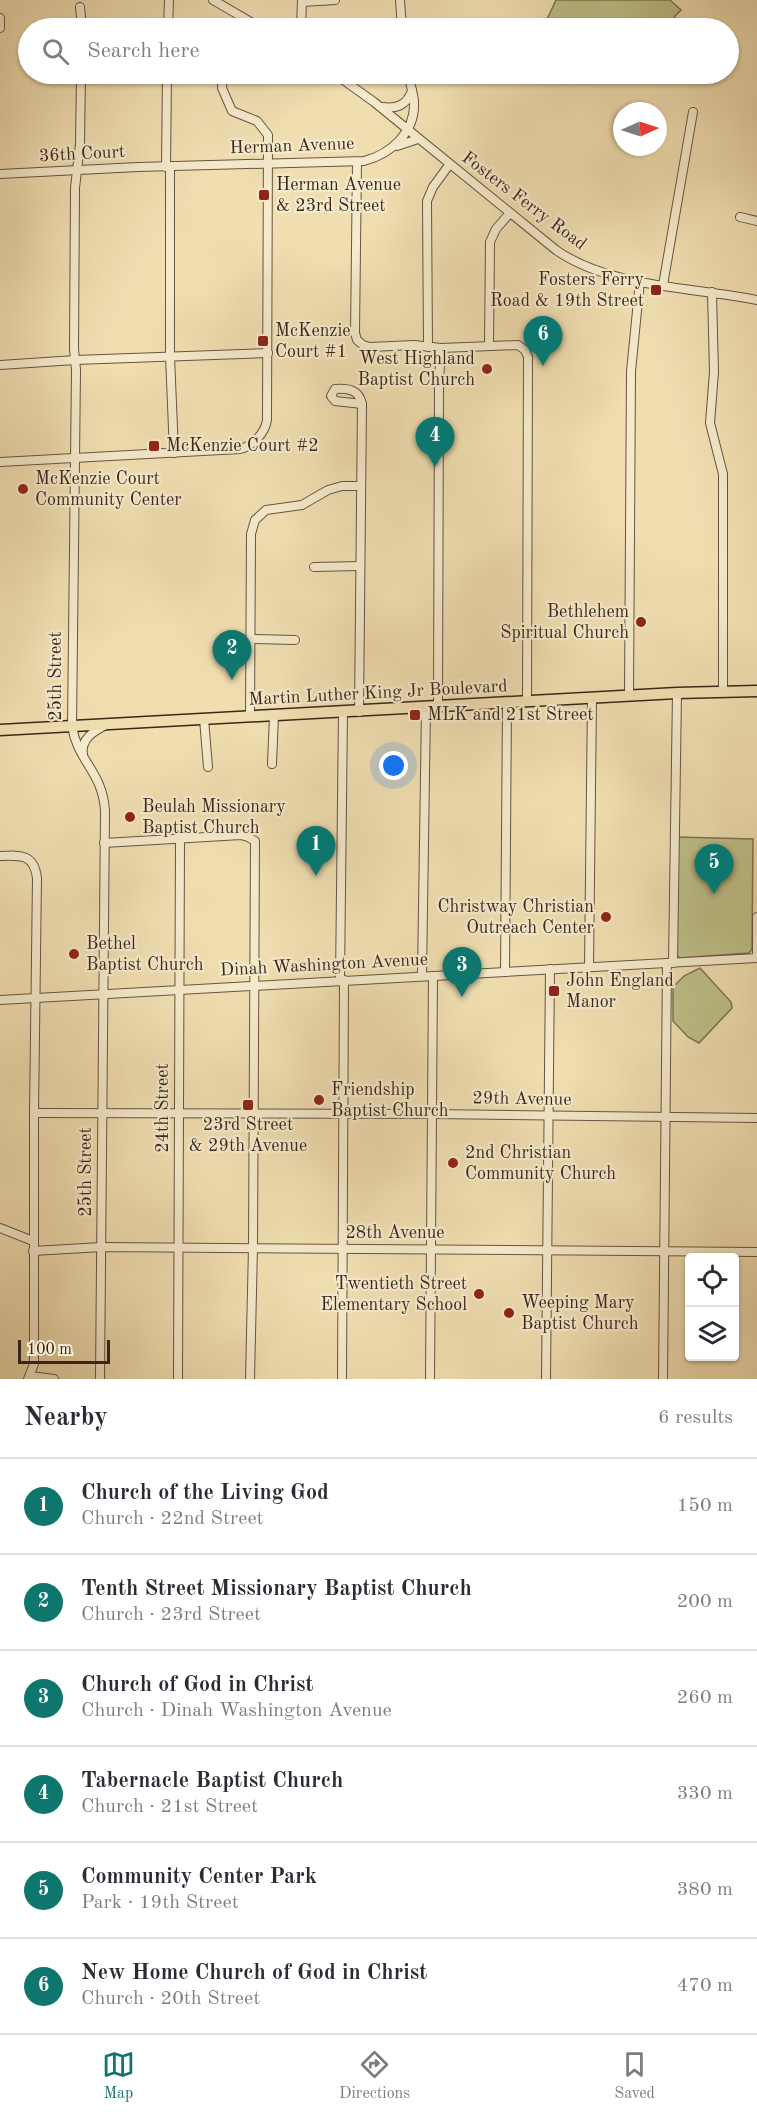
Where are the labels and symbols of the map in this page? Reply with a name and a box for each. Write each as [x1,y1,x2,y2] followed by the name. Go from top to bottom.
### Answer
[613,102,667,156] north arrow
[229,135,355,157] street label: Herman Avenue
[38,143,126,165] street label: 36th Court
[458,148,590,254] street label: Fosters Ferry Road
[276,176,401,215] place label: Herman Avenue & 23rd Street
[257,188,271,202] marker: Herman Avenue & 23rd Street
[490,271,644,310] place label: Fosters Ferry Road & 19th Street
[649,283,663,297] marker: Fosters Ferry Road & 19th Street
[524,316,562,366] pin: 6
[275,322,351,361] place label: McKenzie Court #1
[256,334,270,348] marker: McKenzie Court #1
[358,350,475,389] place label: West Highland Baptist Church
[480,362,494,376] marker: West Highland Baptist Church
[416,418,454,467] pin: 4
[166,437,319,455] place label: McKenzie Court #2
[147,439,161,453] marker: McKenzie Court #2
[35,470,182,509] place label: McKenzie Court Community Center
[16,482,30,496] marker: McKenzie Court Community Center
[500,603,629,642] place label: Bethlehem Spiritual Church
[634,615,648,629] marker: Bethlehem Spiritual Church
[212,630,252,680] pin: 2
[47,631,65,721] street label: 25th Street
[248,677,508,709] street label: Martin Luther King Jr Boulevard
[427,706,594,724] place label: MLK and 21st Street
[408,708,422,722] marker: MLK and 21st Street
[379,751,408,780] your location
[142,798,286,837] place label: Beulah Missionary Baptist Church
[123,810,137,824] marker: Beulah Missionary Baptist Church
[296,826,336,876] pin: 1
[694,844,734,894] pin: 5
[438,898,595,937] place label: Christway Christian Outreach Center
[599,910,613,924] marker: Christway Christian Outreach Center
[86,935,204,974] place label: Bethel Baptist Church
[67,947,81,961] marker: Bethel Baptist Church
[442,948,482,997] pin: 3
[220,951,428,979] street label: Dinah Washington Avenue
[566,972,674,1011] place label: John England Manor
[547,984,561,998] marker: John England Manor
[154,1063,172,1153] street label: 24th Street
[331,1081,449,1120] place label: Friendship Baptist Church
[472,1089,572,1109] street label: 29th Avenue
[312,1093,326,1107] marker: Friendship Baptist Church
[241,1098,255,1112] marker: 23rd Street & 29th Avenue
[189,1116,307,1155] place label: 23rd Street & 29th Avenue
[77,1127,95,1217] street label: 25th Street
[465,1144,616,1183] place label: 2nd Christian Community Church
[446,1156,460,1170] marker: 2nd Christian Community Church
[345,1224,445,1242] street label: 28th Avenue
[320,1275,467,1314] place label: Twentieth Street Elementary School
[472,1287,486,1301] marker: Twentieth Street Elementary School
[521,1294,639,1333] place label: Weeping Mary Baptist Church
[502,1306,516,1320] marker: Weeping Mary Baptist Church
[18,1337,110,1364] scale bar

